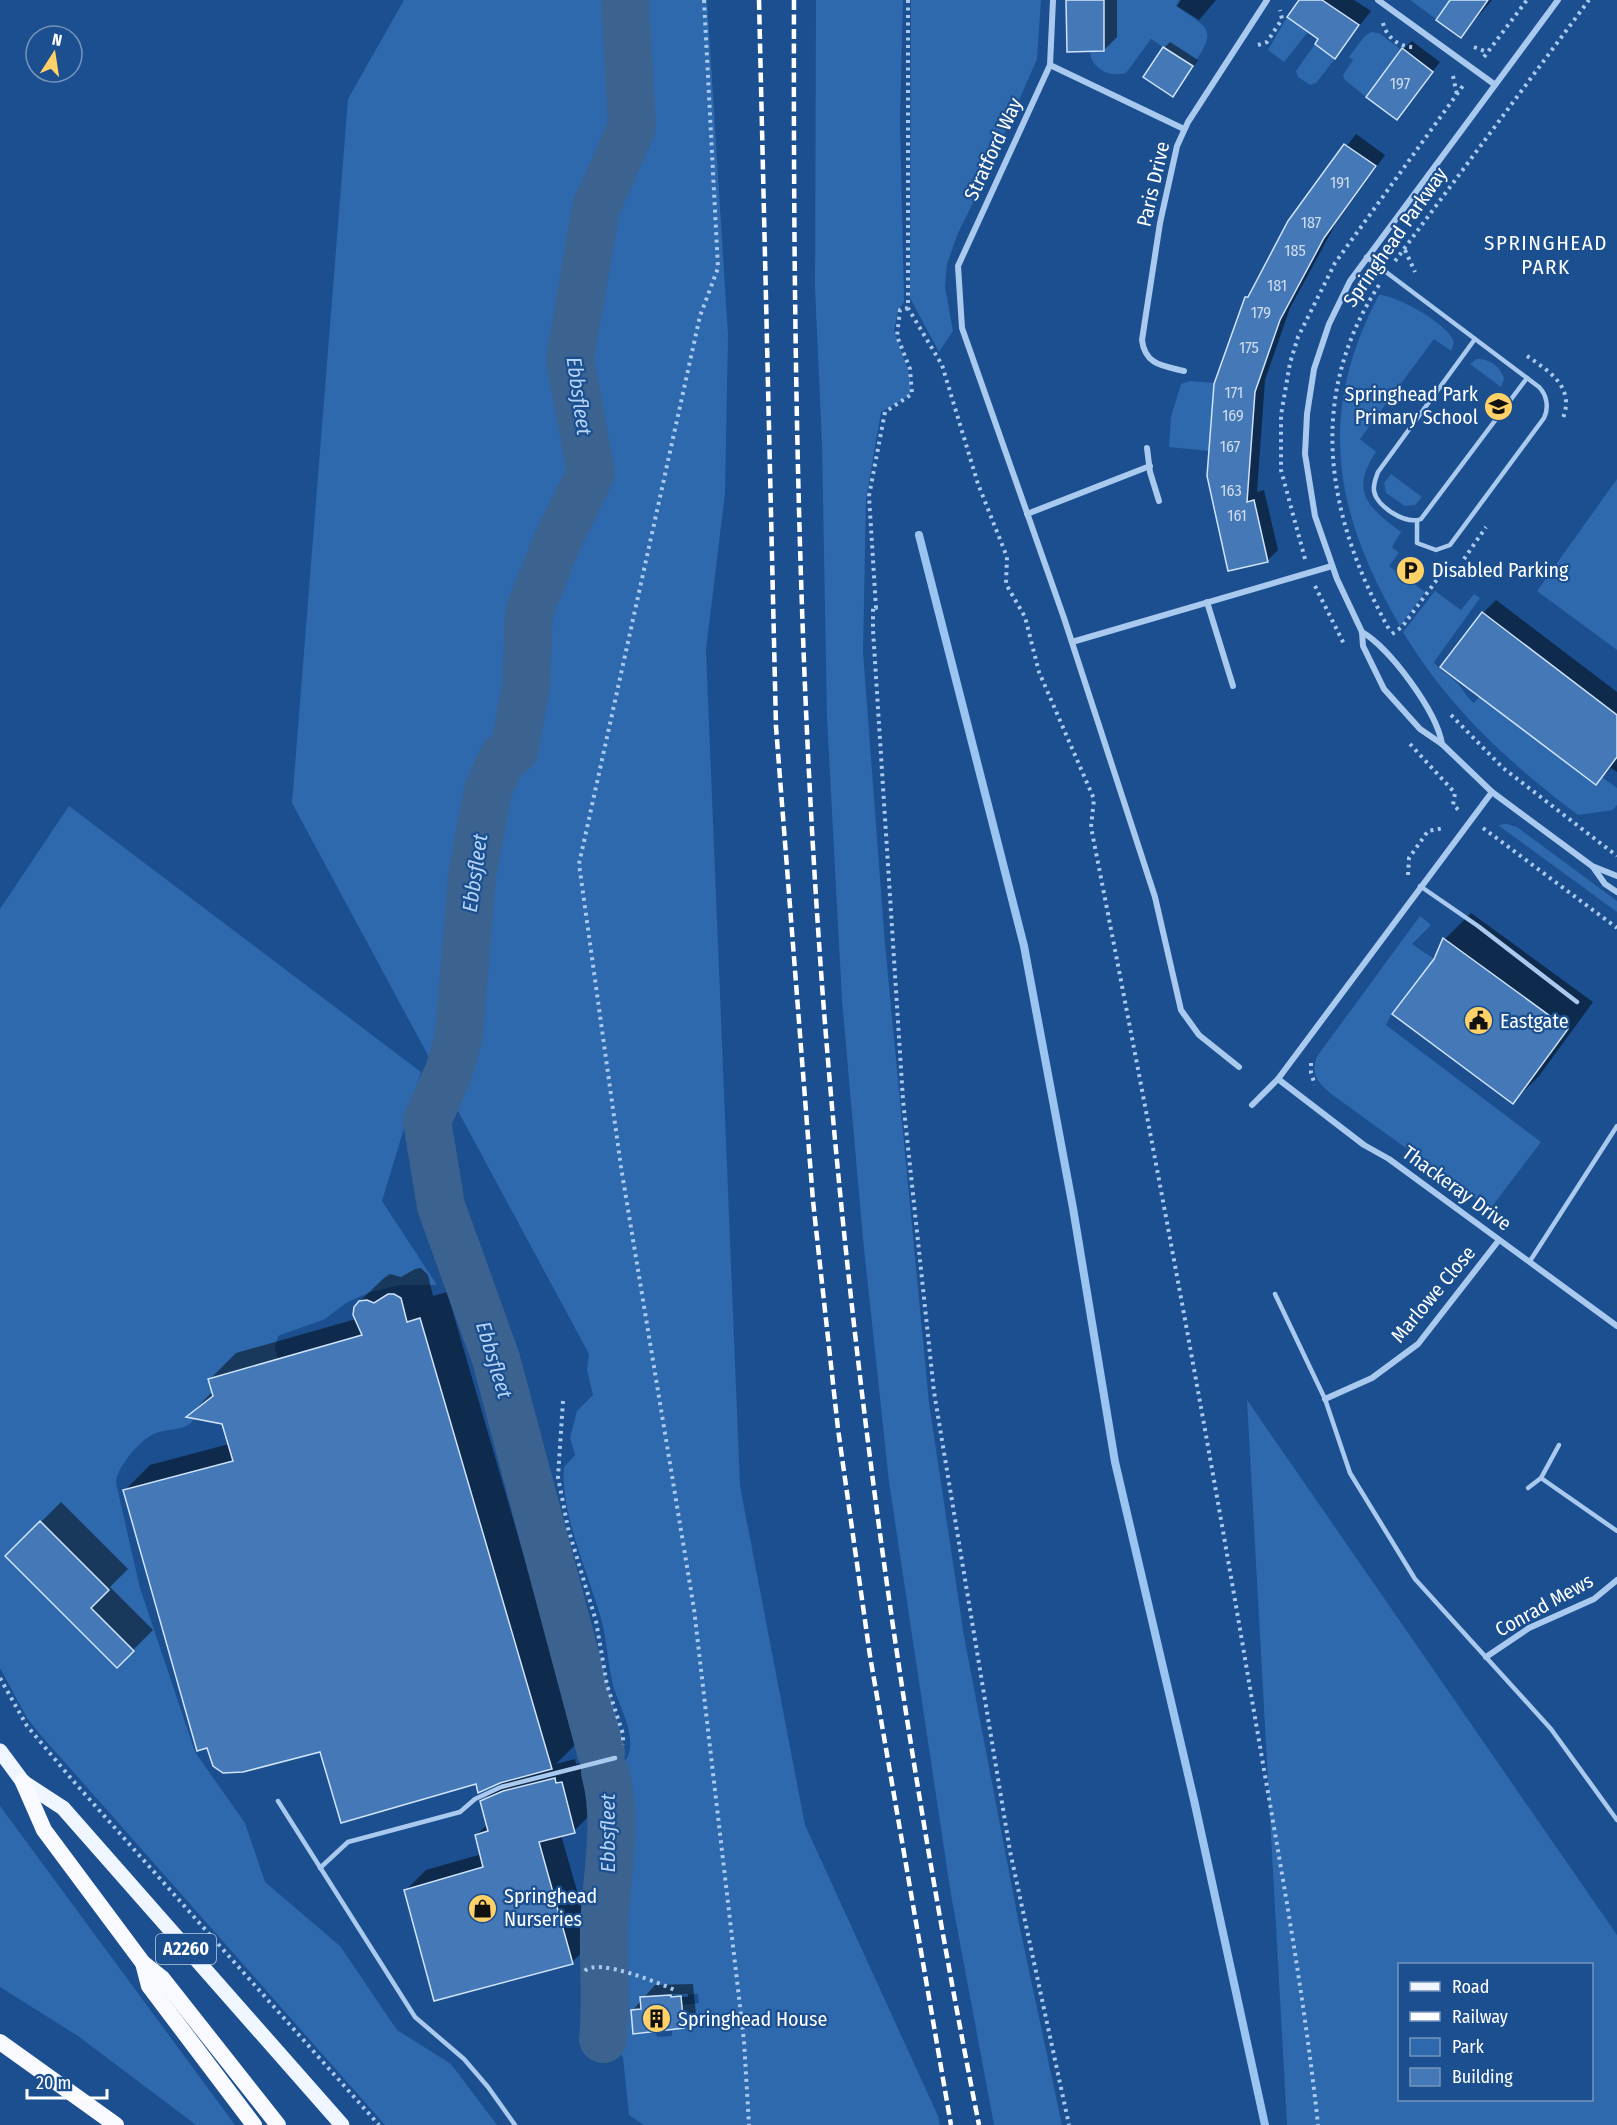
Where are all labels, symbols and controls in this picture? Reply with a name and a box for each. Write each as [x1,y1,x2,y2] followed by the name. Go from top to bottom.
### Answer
[24,24,84,84] north arrow
[50,30,64,50] text: N
[1390,74,1411,93] house number: 197
[959,94,1027,204] street label: Stratford Way
[1132,139,1174,229] street label: Paris Drive
[1338,163,1452,311] street label: Springhead Parkway
[1330,173,1350,192] house number: 191
[1301,213,1322,232] house number: 187
[1484,230,1608,280] district label: SPRINGHEAD PARK
[1284,241,1306,260] house number: 185
[1267,276,1287,295] house number: 181
[1251,303,1271,322] house number: 179
[1239,338,1259,357] house number: 175
[561,355,597,437] water label: Ebbsfleet
[1345,382,1479,429] place label: Springhead Park Primary School
[1225,383,1243,402] house number: 171
[1483,390,1515,422] school or university icon: Springhead Park Primary School
[1222,406,1244,425] house number: 169
[1220,437,1241,456] house number: 167
[1220,481,1242,500] house number: 163
[1227,506,1247,525] house number: 161
[1395,554,1427,586] parking icon: Disabled Parking
[1432,558,1569,582] place label: Disabled Parking
[457,832,493,914] water label: Ebbsfleet
[1463,1005,1495,1037] public building icon: Eastgate
[1500,1009,1569,1033] place label: Eastgate
[1398,1140,1516,1236] street label: Thackeray Drive
[1386,1241,1480,1347] street label: Marlowe Close
[470,1319,518,1402] water label: Ebbsfleet
[1491,1568,1597,1642] street label: Conrad Mews
[595,1793,621,1872] water label: Ebbsfleet
[504,1884,597,1931] place label: Springhead Nurseries
[467,1892,499,1924] shop icon: Springhead Nurseries
[156,1934,216,1964] road number: A2260
[1398,1963,1593,2101] legend
[1452,1976,1489,1998] text: Road
[641,2003,673,2035] building icon: Springhead House
[1452,2006,1508,2028] text: Railway
[678,2007,828,2031] place label: Springhead House
[1452,2036,1485,2058] text: Park
[27,2062,106,2100] scale bar
[1452,2066,1513,2088] text: Building
[36,2072,71,2094] text: 20 m

